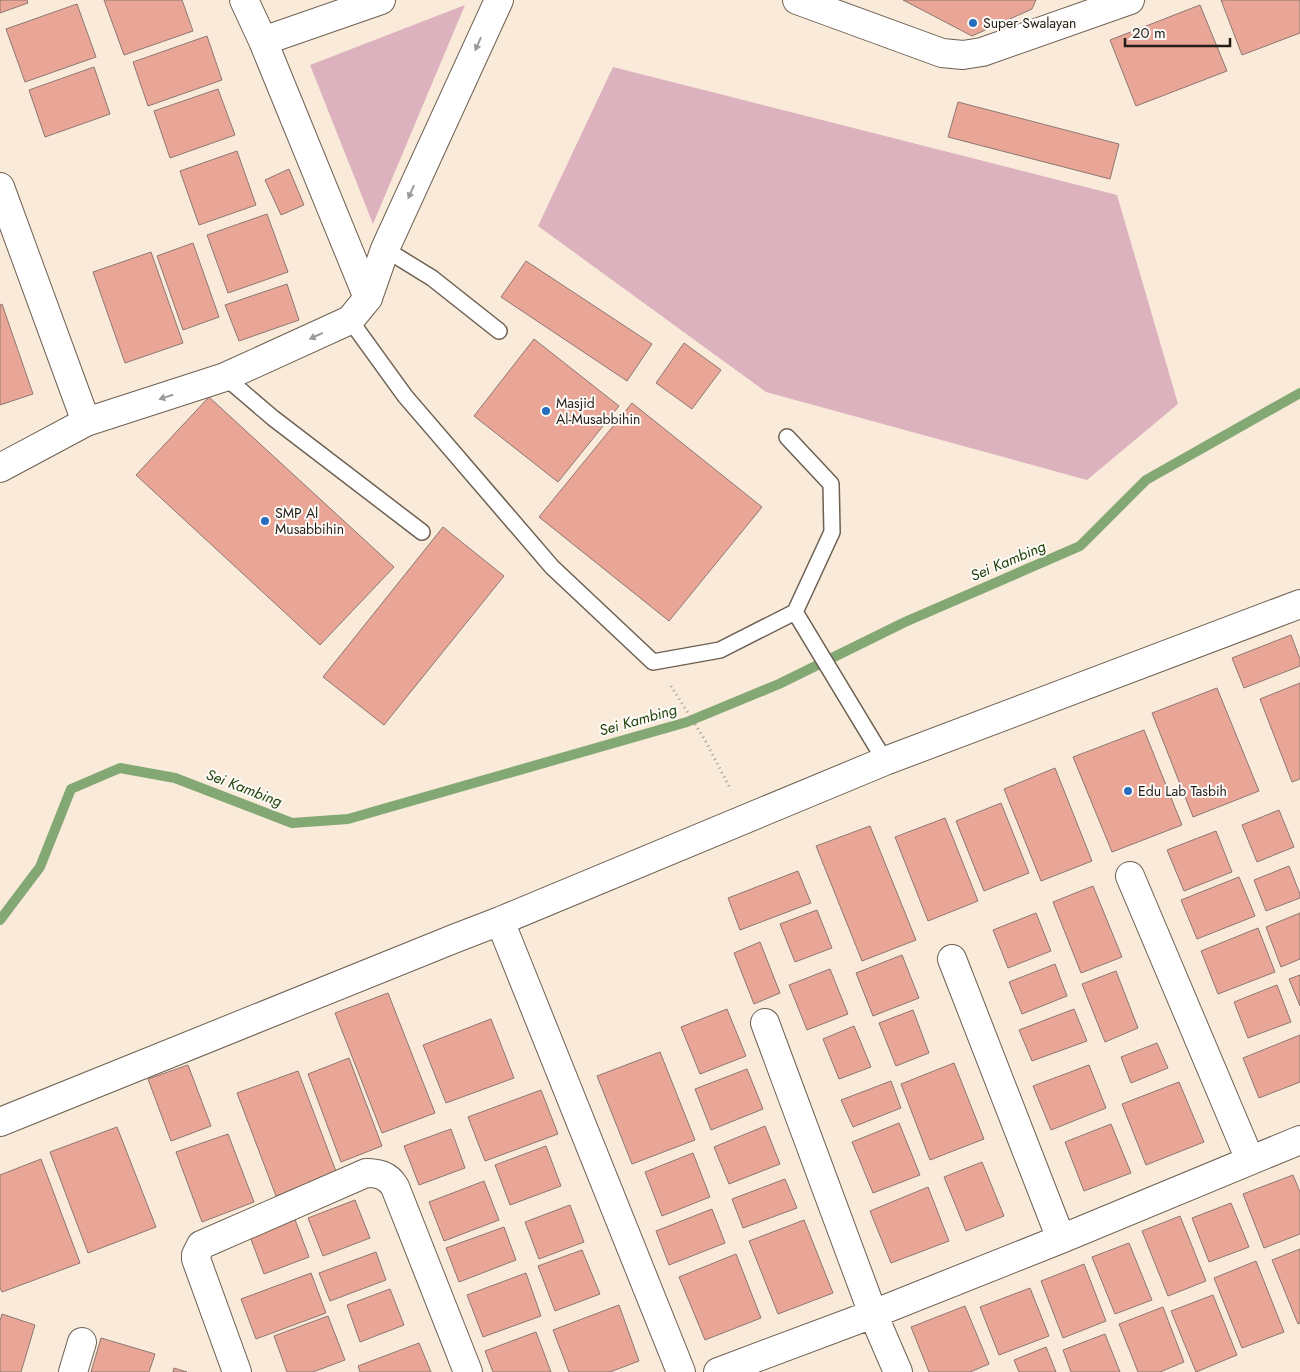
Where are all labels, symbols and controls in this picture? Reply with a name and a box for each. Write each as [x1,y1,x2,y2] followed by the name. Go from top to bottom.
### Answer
[983,13,1076,33] place label: Super Swalayan
[1125,15,1230,47] scale bar
[967,17,979,29] marker: Super Swalayan
[1132,22,1166,44] text: 20 m
[474,37,482,51] one-way arrow
[407,185,415,199] one-way arrow
[309,332,323,340] one-way arrow
[158,393,173,401] one-way arrow
[556,393,640,429] place label: Masjid Al-Musabbihin
[540,405,552,417] marker: Masjid Al-Musabbihin
[275,503,344,539] place label: SMP Al Musabbihin
[259,515,271,527] marker: SMP Al Musabbihin
[967,535,1050,587] water label: Sei Kambing
[597,698,680,742] water label: Sei Kambing
[203,763,286,813] water label: Sei Kambing
[1138,781,1227,801] place label: Edu Lab Tasbih
[1122,785,1134,797] marker: Edu Lab Tasbih

